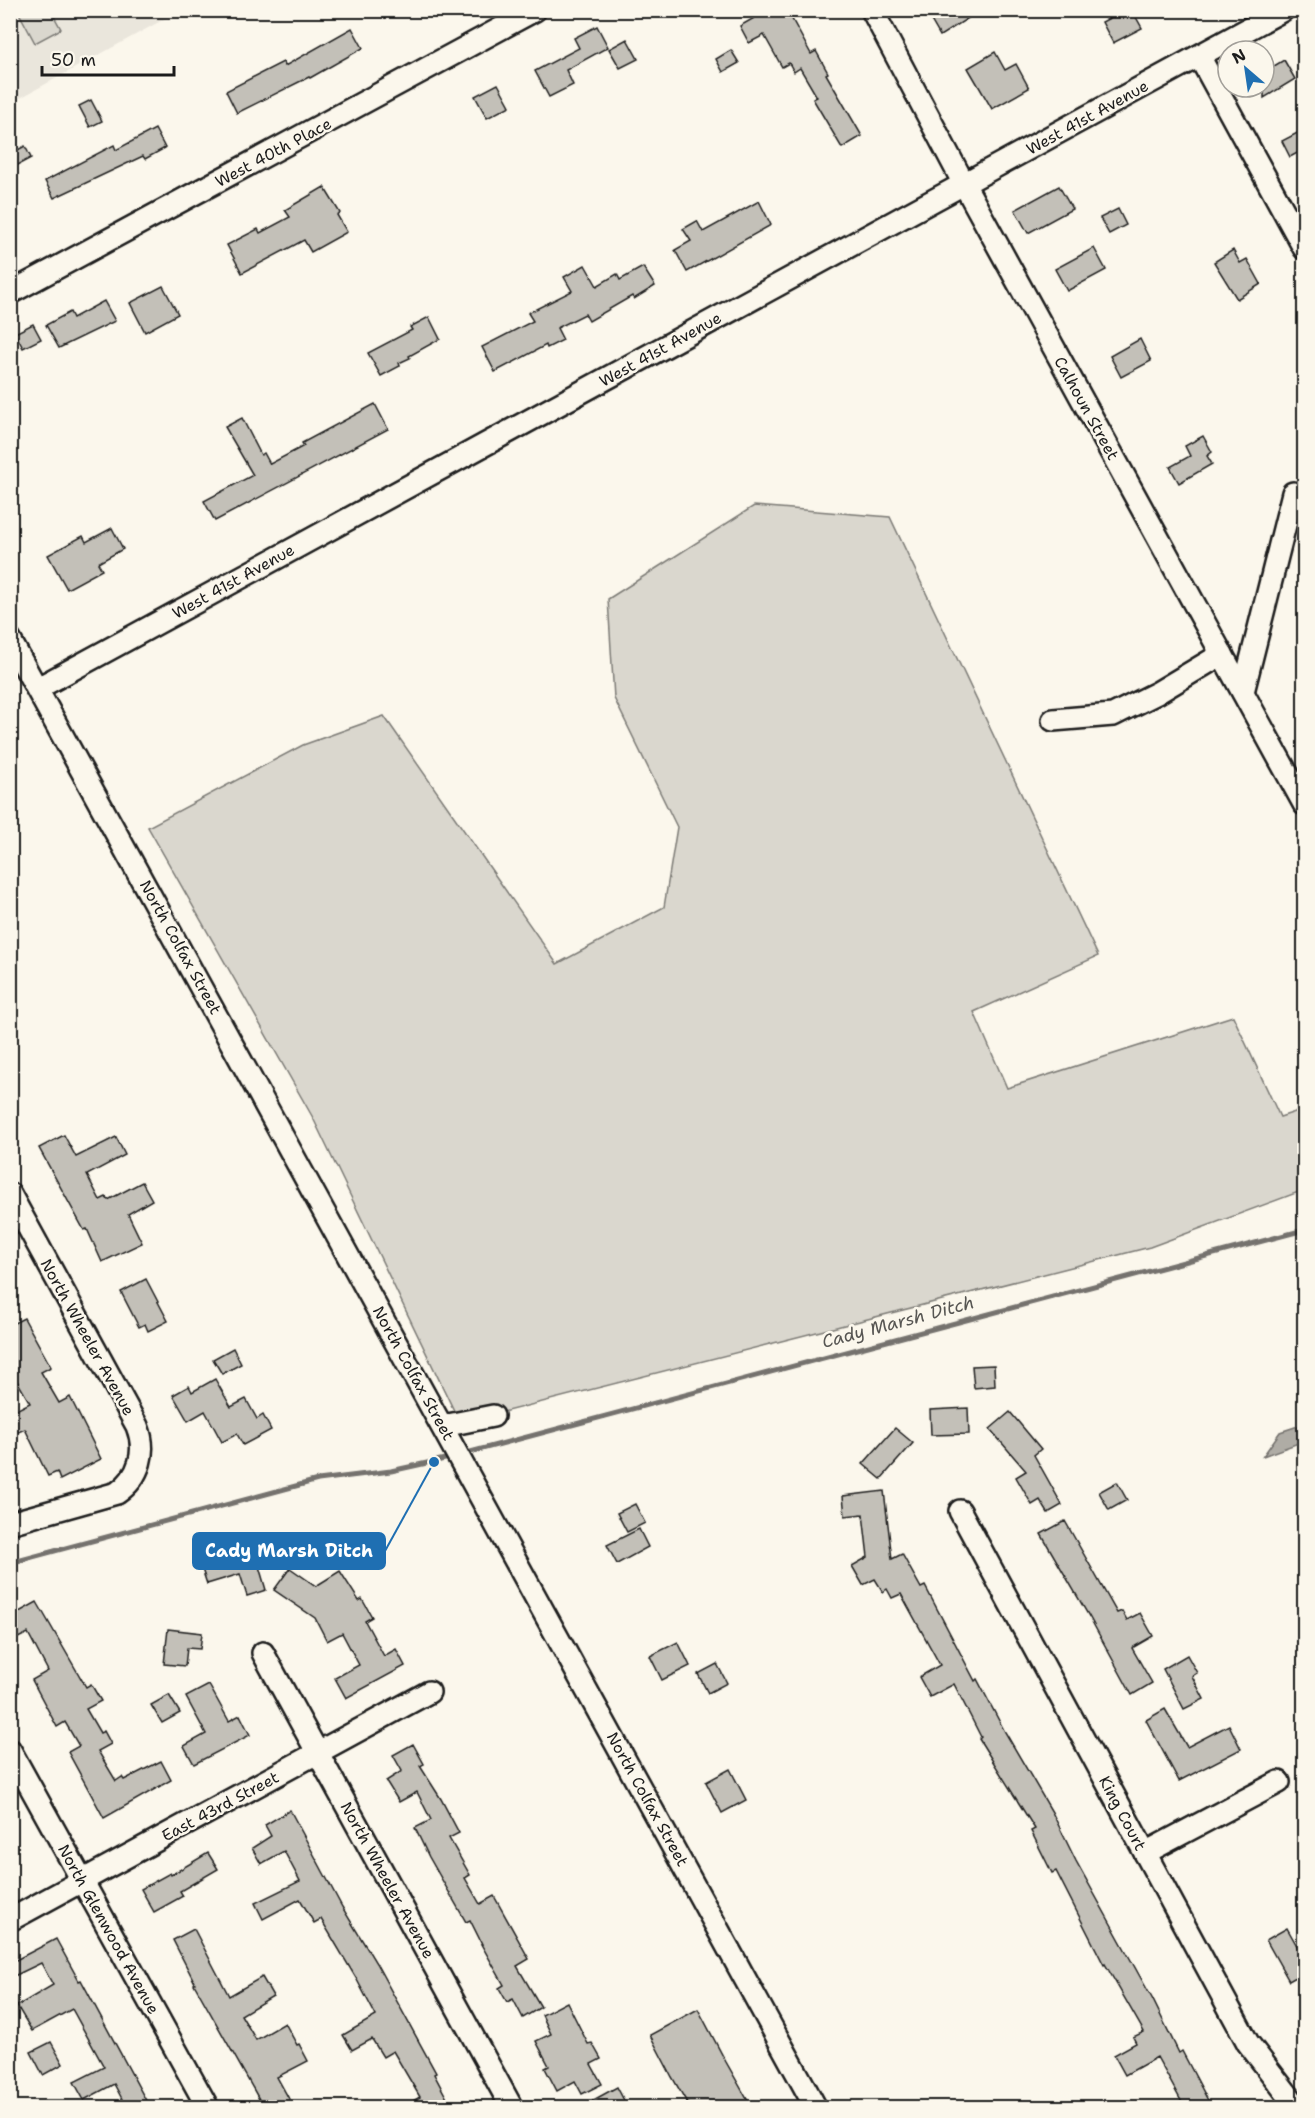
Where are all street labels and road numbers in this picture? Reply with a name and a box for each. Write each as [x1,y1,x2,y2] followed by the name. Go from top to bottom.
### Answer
[1022,75,1152,160] street label: West 41st Avenue
[211,113,335,192] street label: West 40th Place
[595,307,725,392] street label: West 41st Avenue
[1049,353,1124,464] street label: Calhoun Street
[168,539,298,624] street label: West 41st Avenue
[135,876,226,1018] street label: North Colfax Street
[36,1255,139,1419] street label: North Wheeler Avenue
[368,1302,459,1444] street label: North Colfax Street
[602,1728,693,1870] street label: North Colfax Street
[158,1767,283,1846] street label: East 43rd Street
[1094,1772,1151,1854] street label: King Court
[336,1798,439,1962] street label: North Wheeler Avenue
[53,1841,164,2018] street label: North Glenwood Avenue

